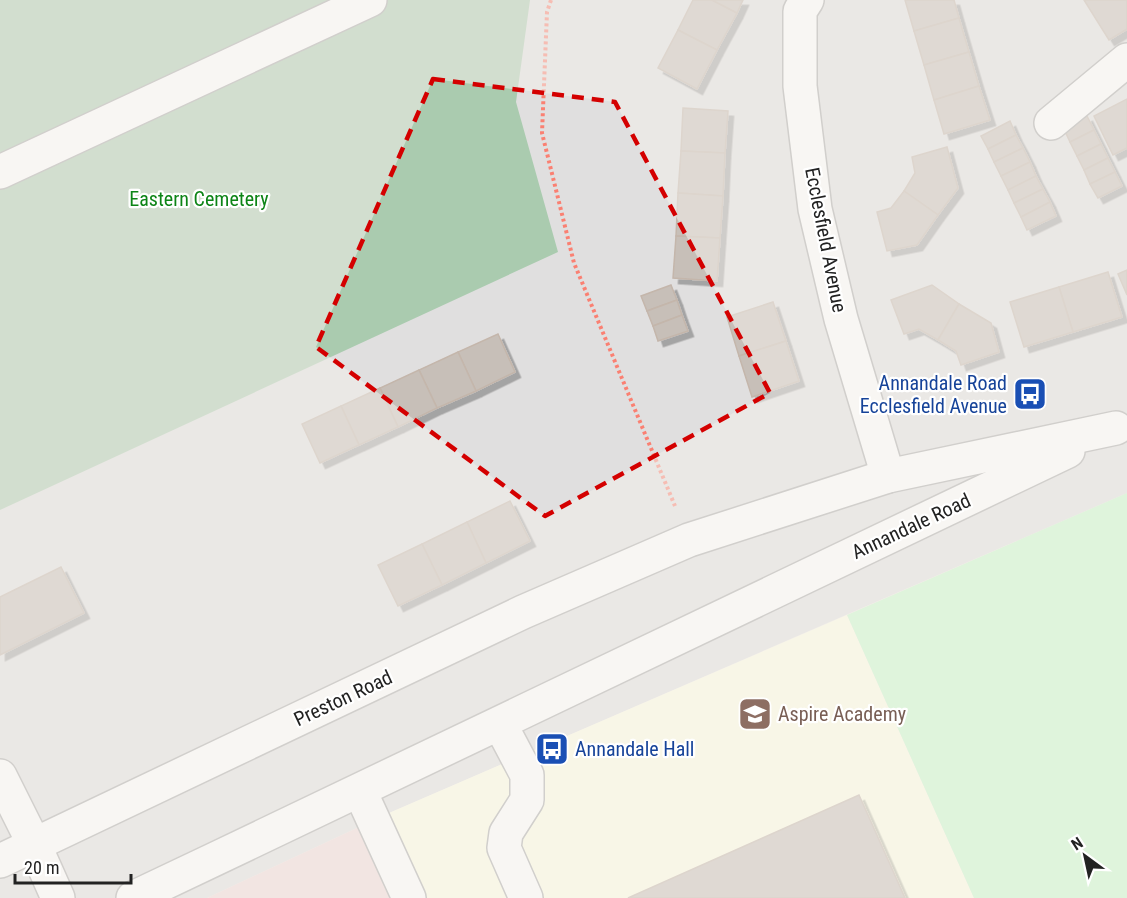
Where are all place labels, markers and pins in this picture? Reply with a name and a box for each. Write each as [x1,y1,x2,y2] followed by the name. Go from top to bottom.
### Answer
[860,371,1007,418] place label: Annandale Road Ecclesfield Avenue
[1012,376,1048,412] bus stop icon: Annandale Road Ecclesfield Avenue
[737,696,773,732] school or university icon: Aspire Academy
[778,702,906,726] place label: Aspire Academy
[534,731,570,767] bus stop icon: Annandale Hall
[575,737,694,761] place label: Annandale Hall

